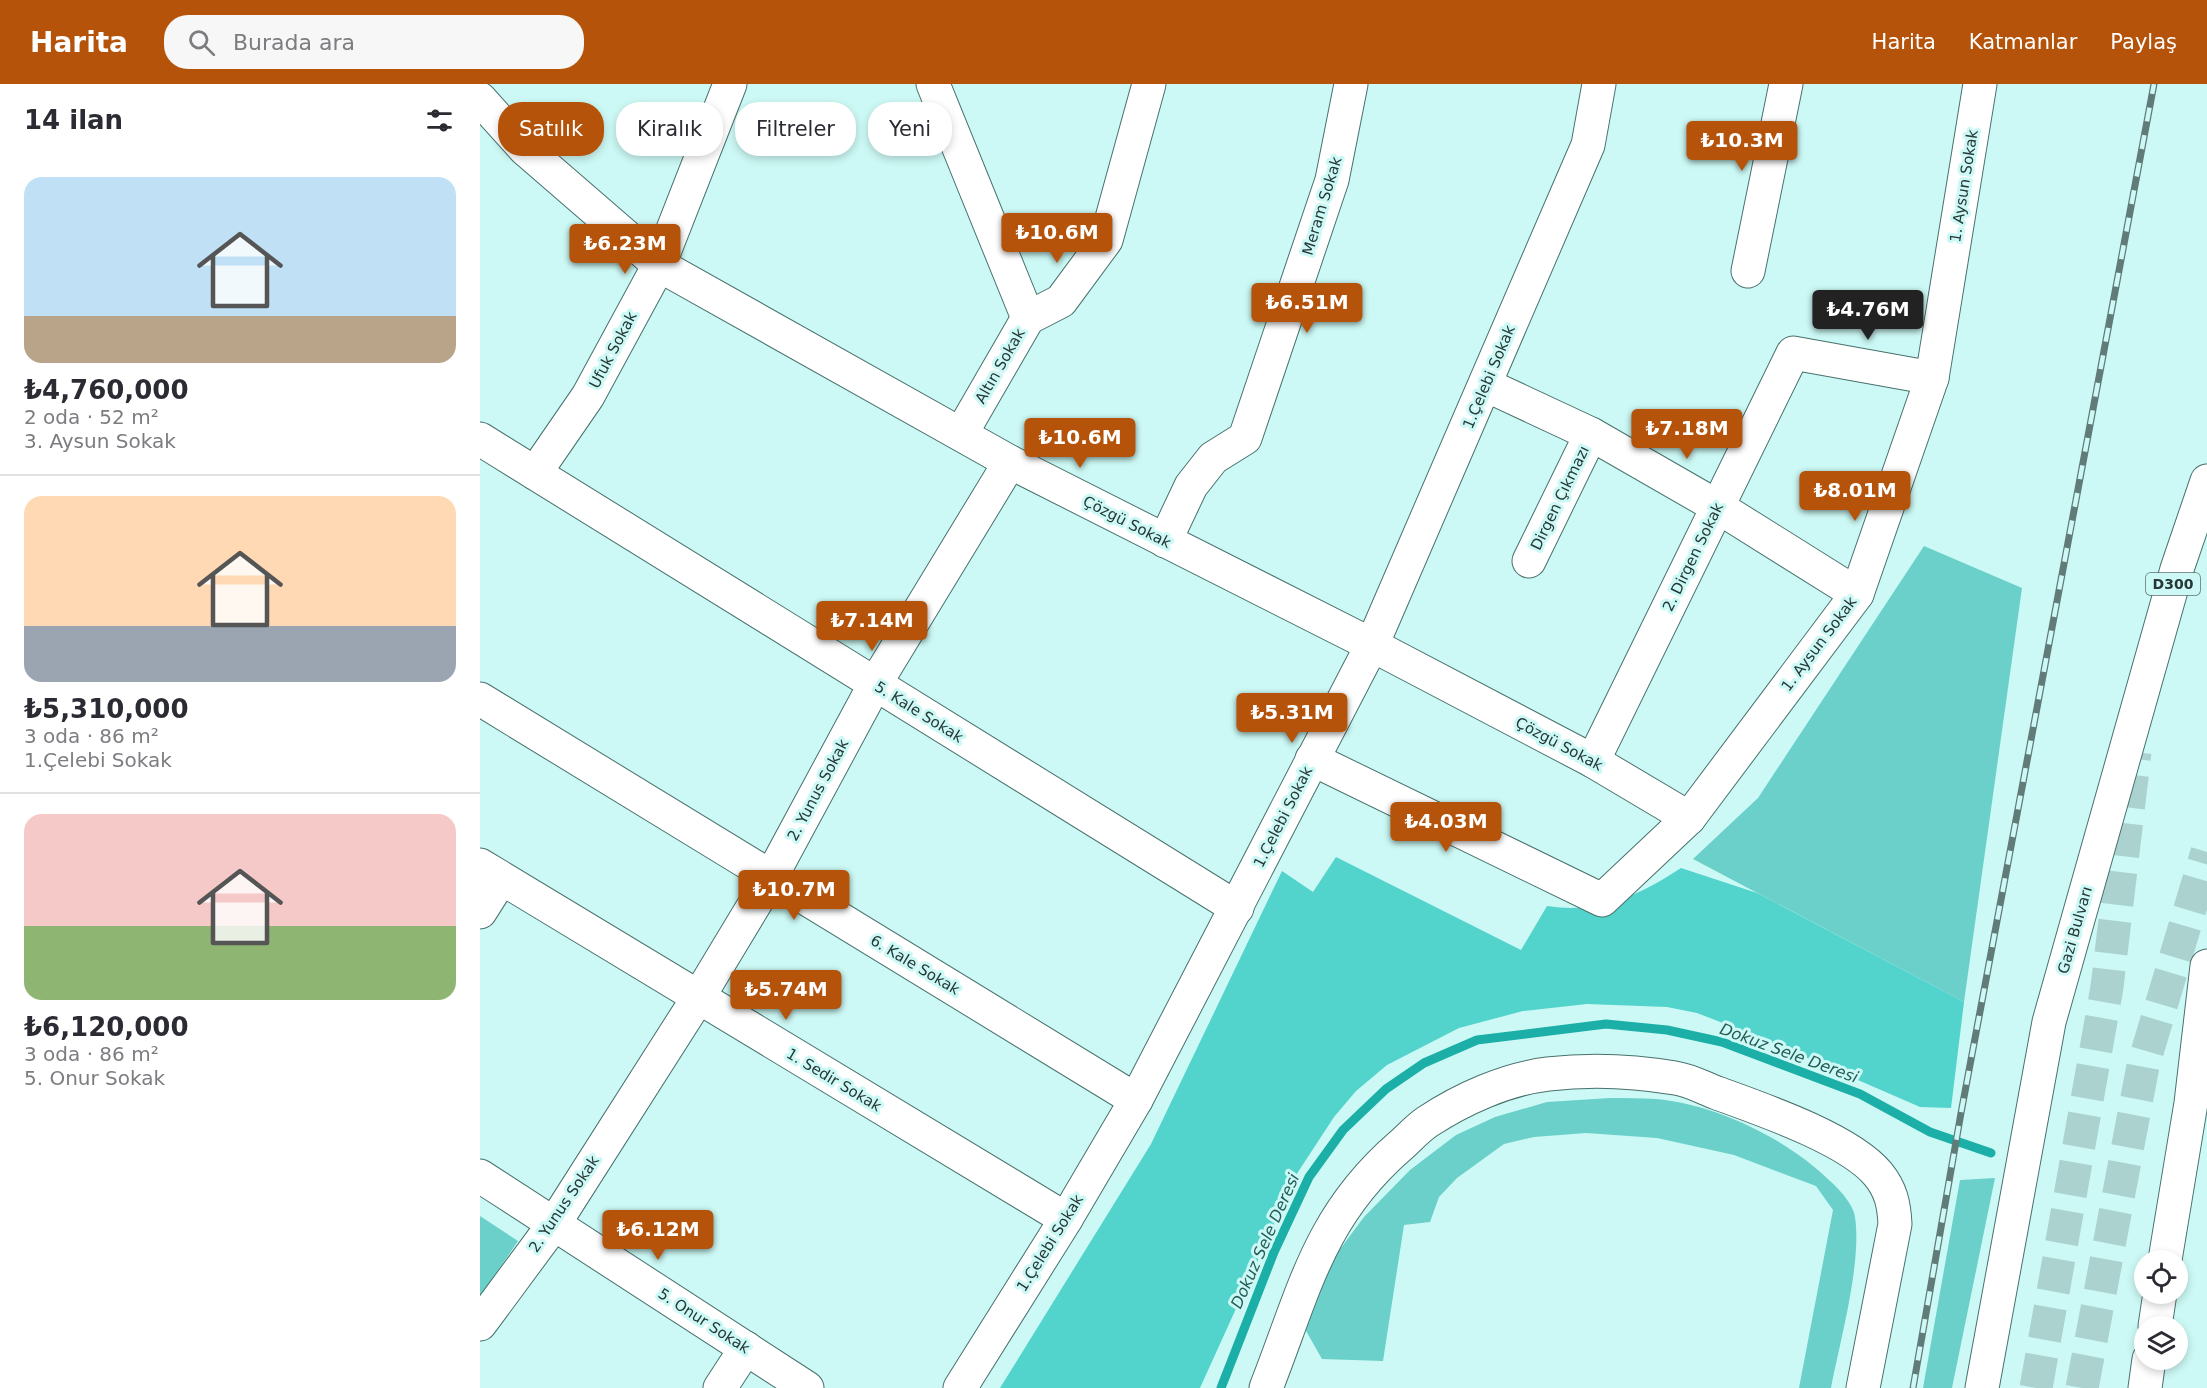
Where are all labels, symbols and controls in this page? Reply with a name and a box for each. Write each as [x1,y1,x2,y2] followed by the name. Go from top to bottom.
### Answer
[164,15,584,69] search box
[30,26,128,59] text: Harita
[185,26,218,59] icon: search
[233,30,355,55] text: Burada ara
[1872,30,1936,54] text: Harita
[1969,30,2077,54] text: Katmanlar
[2110,30,2177,54] text: Paylaş
[498,102,604,156] chip: Satılık
[616,102,723,156] chip: Kiralık
[735,102,856,156] chip: Filtreler
[868,102,952,156] chip: Yeni
[423,104,456,137] icon: filters
[24,105,123,135] text: 14 ilan
[1693,121,1791,172] pin: ₺10.3M
[1700,128,1784,152] text: ₺10.3M
[1946,128,1982,244] street label: 1. Aysun Sokak
[1298,154,1346,257] street label: Meram Sokak
[1008,213,1106,264] pin: ₺10.6M
[186,216,294,324] icon: home
[1015,220,1099,244] text: ₺10.6M
[576,224,674,275] pin: ₺6.23M
[583,231,667,255] text: ₺6.23M
[1258,283,1356,334] pin: ₺6.51M
[1265,290,1349,314] text: ₺6.51M
[1819,290,1917,341] pin: ₺4.76M
[1826,297,1910,321] text: ₺4.76M
[585,308,641,391] street label: Ufuk Sokak
[1459,322,1519,432] street label: 1.Çelebi Sokak
[971,325,1029,407] street label: Altın Sokak
[24,375,188,405] text: ₺4,760,000
[24,405,159,429] text: 2 oda · 52 m²
[1638,409,1736,460] pin: ₺7.18M
[1645,416,1729,440] text: ₺7.18M
[1031,418,1129,469] pin: ₺10.6M
[1038,425,1122,449] text: ₺10.6M
[24,429,176,453] text: 3. Aysun Sokak
[1527,443,1593,553] street label: Dirgen Çıkmazı
[1806,471,1904,522] pin: ₺8.01M
[1813,478,1897,502] text: ₺8.01M
[1080,492,1174,552] street label: Çözgü Sokak
[1659,499,1727,614] street label: 2. Dirgen Sokak
[186,535,294,643] icon: home
[2146,573,2200,595] road number: D300
[1778,593,1861,695] street label: 1. Aysun Sokak
[823,601,921,652] pin: ₺7.14M
[830,608,914,632] text: ₺7.14M
[871,678,967,747] street label: 5. Kale Sokak
[1243,693,1341,744] pin: ₺5.31M
[24,694,188,724] text: ₺5,310,000
[1250,700,1334,724] text: ₺5.31M
[1512,713,1606,775] street label: Çözgü Sokak
[24,724,159,748] text: 3 oda · 86 m²
[784,736,853,844] street label: 2. Yunus Sokak
[24,748,172,772] text: 1.Çelebi Sokak
[1250,763,1316,870] street label: 1.Çelebi Sokak
[1397,802,1495,853] pin: ₺4.03M
[1404,809,1488,833] text: ₺4.03M
[186,853,294,961] icon: home
[745,870,843,921] pin: ₺10.7M
[752,877,836,901] text: ₺10.7M
[2054,884,2096,976] street label: Gazi Bulvarı
[867,931,963,999] street label: 6. Kale Sokak
[737,970,835,1021] pin: ₺5.74M
[744,977,828,1001] text: ₺5.74M
[24,1012,188,1042] text: ₺6,120,000
[1717,1019,1861,1087] water label: Dokuz Sele Deresi
[24,1042,159,1066] text: 3 oda · 86 m²
[783,1045,885,1116] street label: 1. Sedir Sokak
[24,1066,165,1090] text: 5. Onur Sokak
[525,1152,603,1256] street label: 2. Yunus Sokak
[1227,1170,1304,1311] water label: Dokuz Sele Deresi
[1013,1191,1087,1295] street label: 1.Çelebi Sokak
[609,1210,707,1261] pin: ₺6.12M
[616,1217,700,1241] text: ₺6.12M
[2134,1250,2188,1370] map controls
[2134,1250,2188,1304] button: locate
[655,1285,754,1358] street label: 5. Onur Sokak
[2134,1316,2188,1370] button: layers

